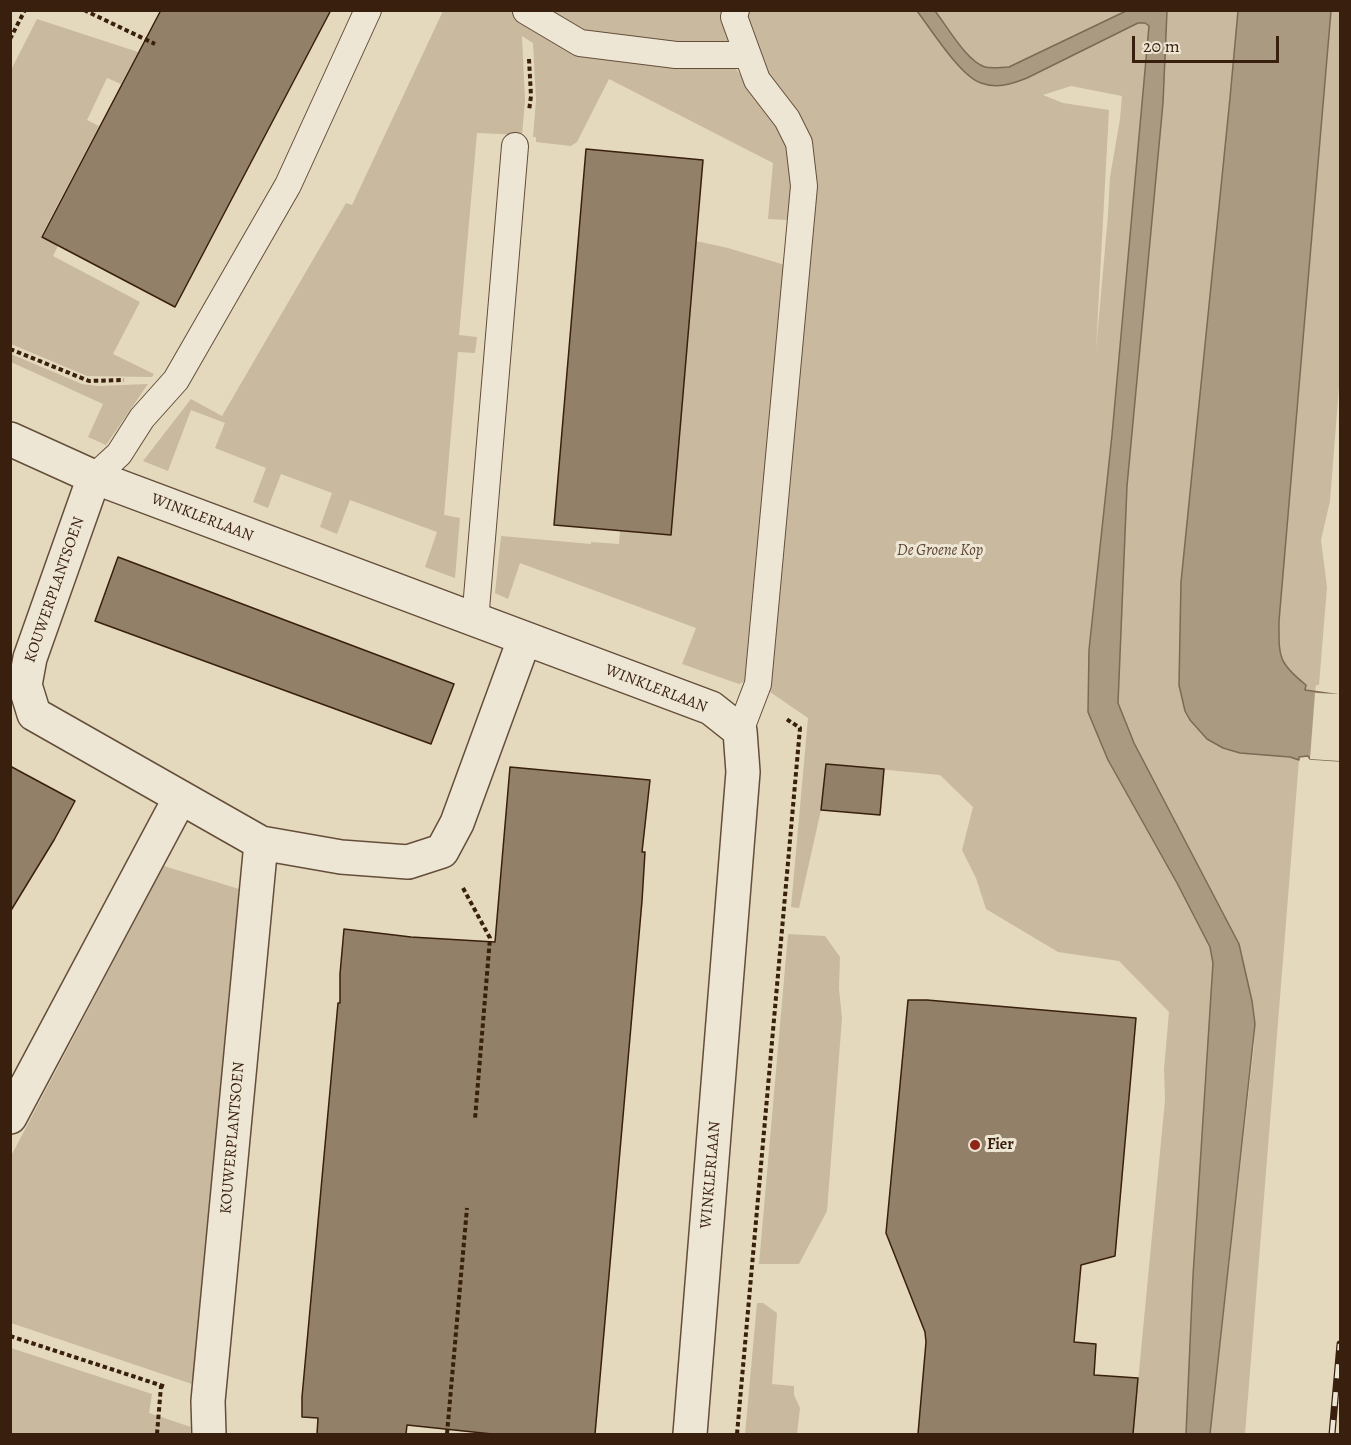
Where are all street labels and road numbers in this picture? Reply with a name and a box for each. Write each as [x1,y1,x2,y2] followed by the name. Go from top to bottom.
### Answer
[148,490,256,546] street label: WINKLERLAAN
[21,515,89,665] street label: KOUWERPLANTSOEN
[602,661,710,717] street label: WINKLERLAAN
[217,1061,249,1215] street label: KOUWERPLANTSOEN
[697,1120,725,1230] street label: WINKLERLAAN

